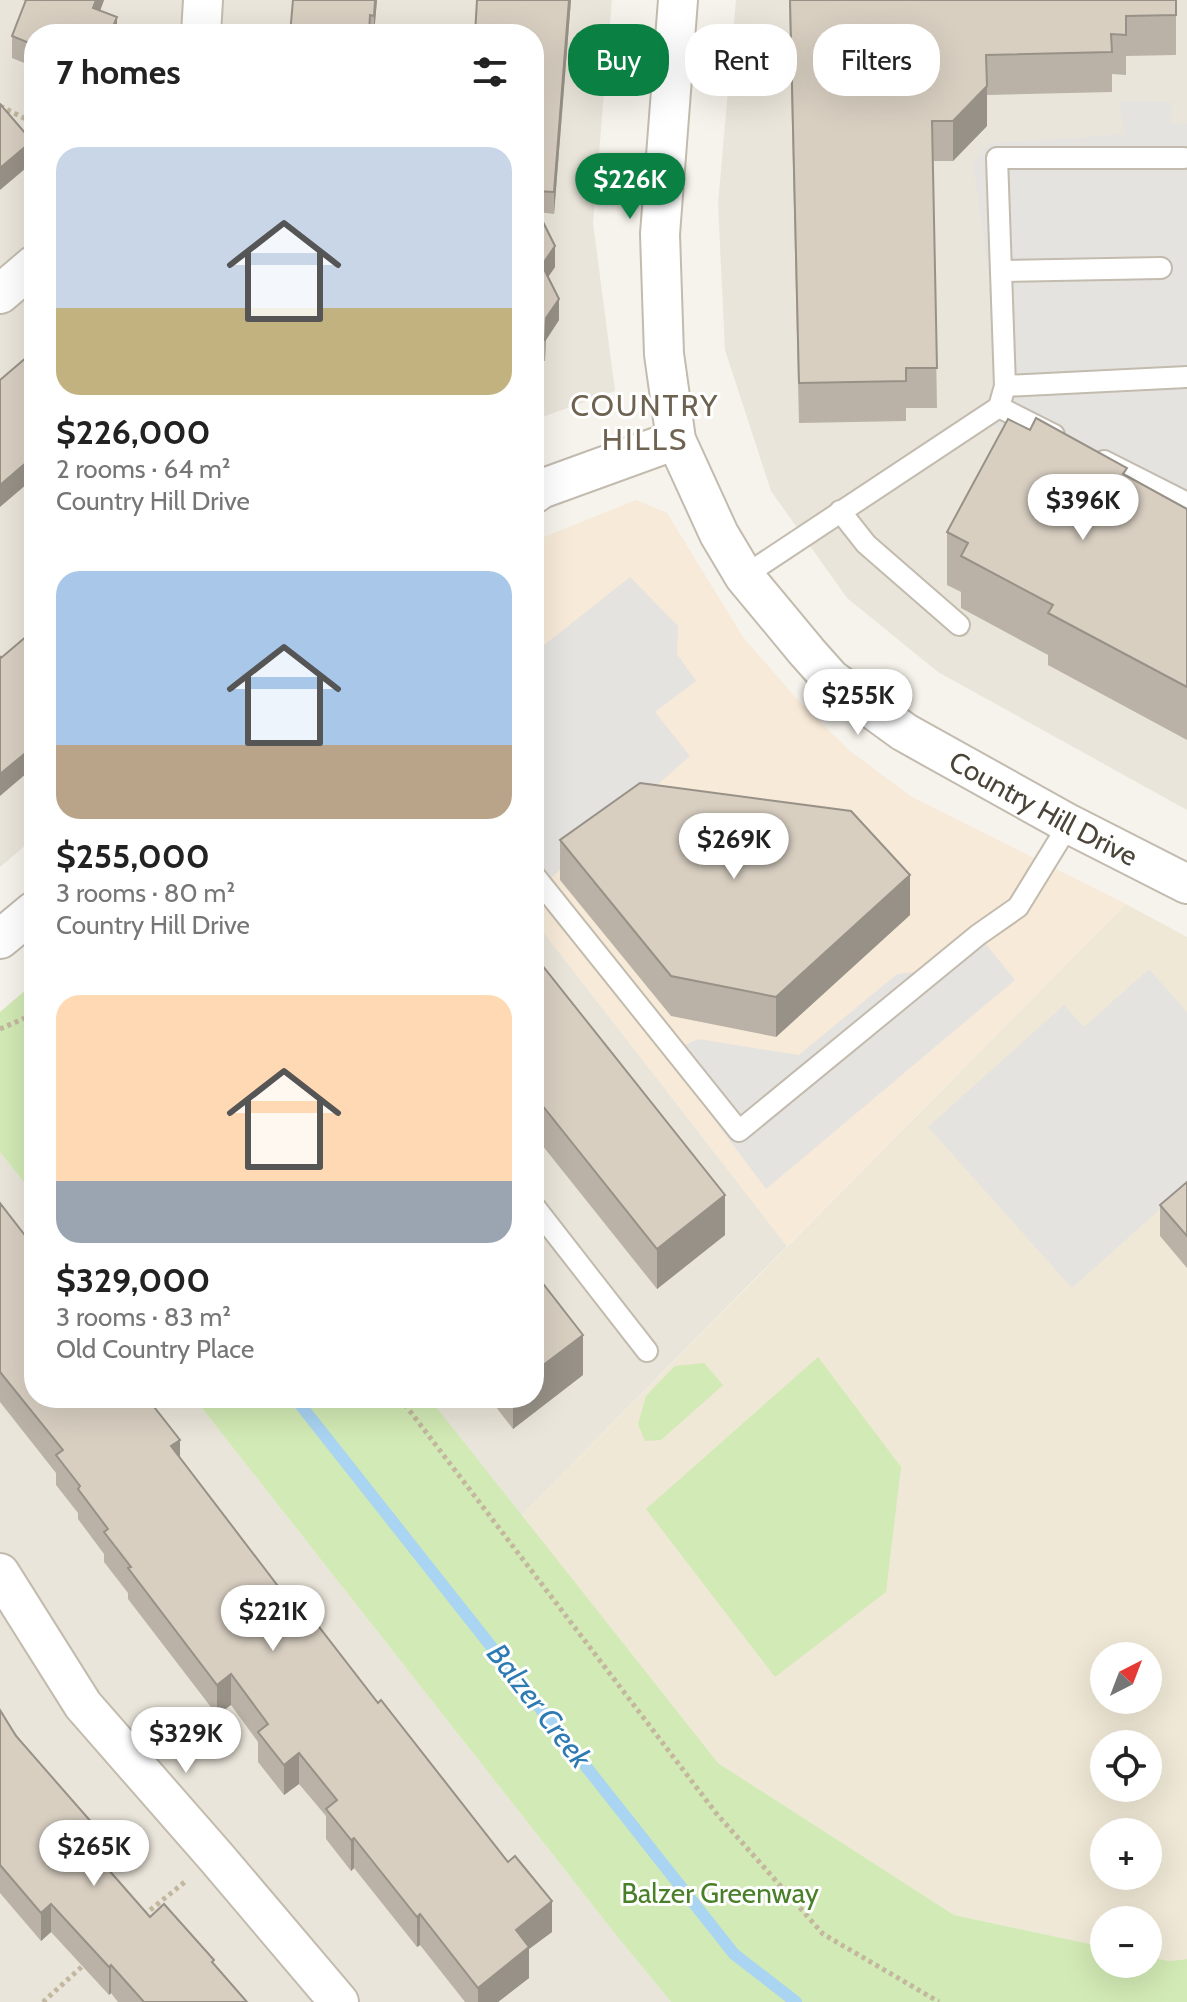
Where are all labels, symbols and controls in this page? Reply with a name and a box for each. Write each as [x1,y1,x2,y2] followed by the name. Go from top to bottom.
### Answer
[568,24,669,96] chip: Buy
[685,24,797,96] chip: Rent
[813,24,940,96] chip: Filters
[468,50,512,94] icon: filters
[56,51,181,93] text: 7 homes
[574,153,686,221] pin: $226K
[593,163,667,195] text: $226K
[212,199,356,343] icon: home
[571,387,719,458] district label: COUNTRY HILLS
[56,411,210,453] text: $226,000
[56,453,231,485] text: 2 rooms · 64 m²
[1027,474,1139,542] pin: $396K
[1046,484,1120,516] text: $396K
[56,485,250,517] text: Country Hill Drive
[212,623,356,767] icon: home
[802,669,914,737] pin: $255K
[821,679,895,711] text: $255K
[943,744,1143,873] street label: Country Hill Drive
[678,813,790,881] pin: $269K
[697,823,771,855] text: $269K
[56,835,210,877] text: $255,000
[56,877,235,909] text: 3 rooms · 80 m²
[56,909,250,941] text: Country Hill Drive
[212,1047,356,1191] icon: home
[56,1259,210,1301] text: $329,000
[56,1301,231,1333] text: 3 rooms · 83 m²
[56,1333,254,1365] text: Old Country Place
[217,1585,329,1653] pin: $221K
[239,1595,307,1627] text: $221K
[479,1636,600,1776] water label: Balzer Creek
[1090,1642,1162,1714] north arrow
[1090,1642,1162,1978] map controls
[130,1707,242,1775] pin: $329K
[149,1717,223,1749] text: $329K
[1090,1730,1162,1802] button: locate
[1090,1818,1162,1890] button: +
[38,1820,150,1888] pin: $265K
[57,1830,131,1862] text: $265K
[621,1876,819,1910] park label: Balzer Greenway
[1090,1906,1162,1978] button: −

